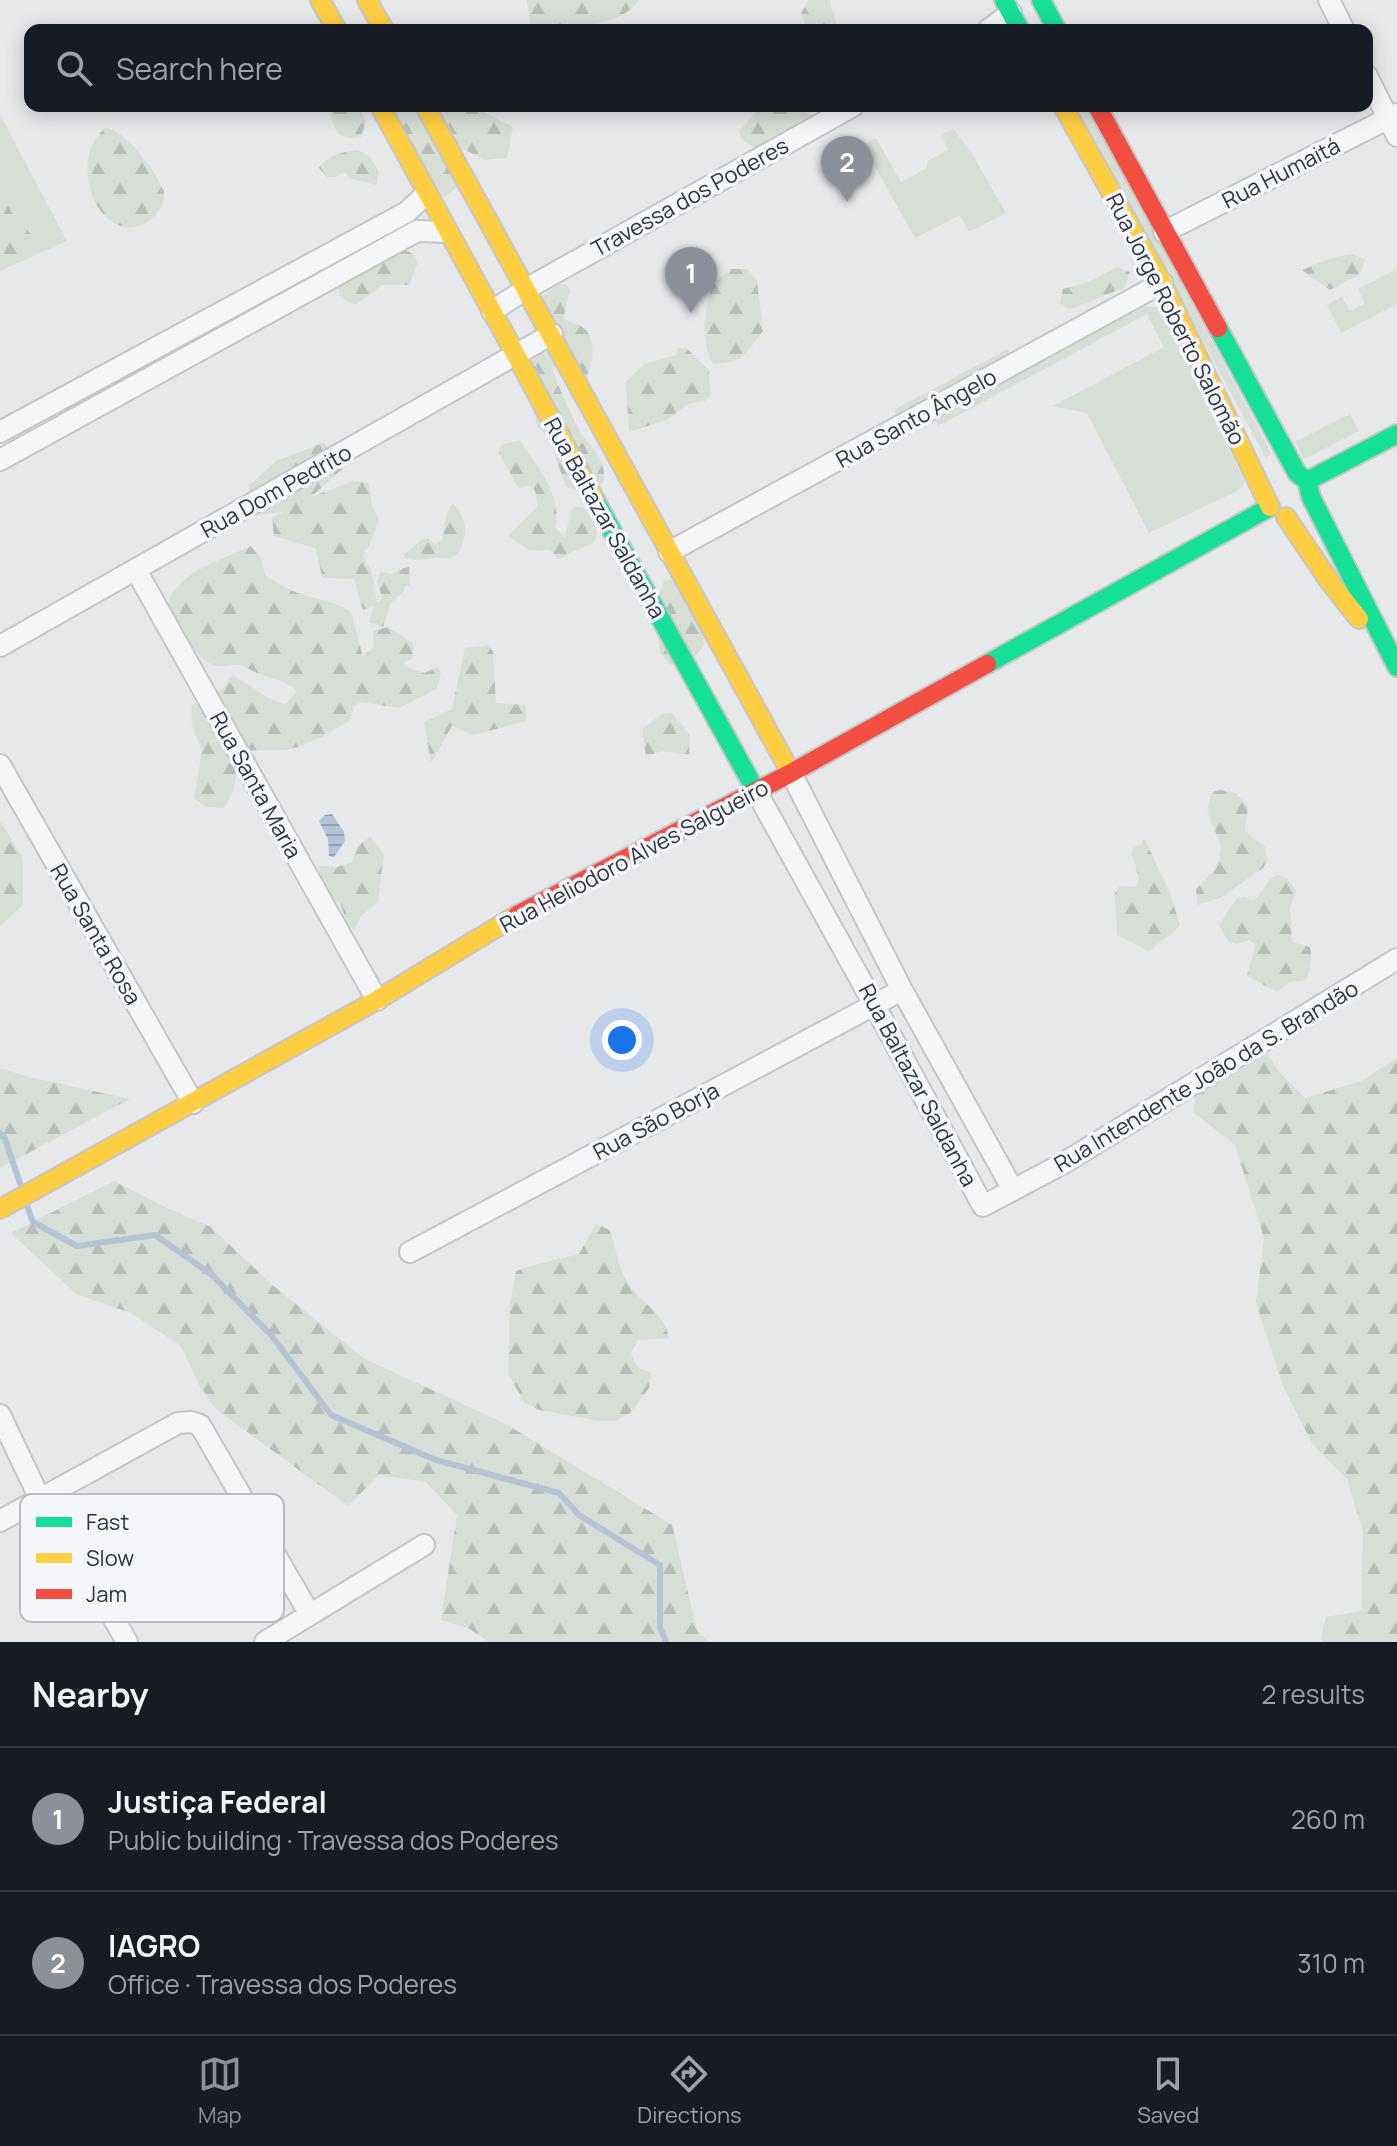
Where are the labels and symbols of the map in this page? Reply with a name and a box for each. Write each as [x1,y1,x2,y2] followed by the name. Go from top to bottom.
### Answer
[586,130,794,264] street label: Travessa dos Poderes
[1217,130,1345,216] street label: Rua Humaitá
[821,136,873,202] pin: 2
[1099,188,1253,450] street label: Rua Jorge Roberto Salomão
[665,247,717,313] pin: 1
[830,361,1002,475] street label: Rua Santo Ângelo
[537,412,673,624] street label: Rua Baltazar Saldanha
[195,437,357,545] street label: Rua Dom Pedrito
[203,706,309,864] street label: Rua Santa Maria
[494,772,774,940] street label: Rua Heliodoro Alves Salgueiro
[43,858,149,1010] street label: Rua Santa Rosa
[1048,973,1364,1179] street label: Rua Intendente João da S. Brandão
[852,978,984,1192] street label: Rua Baltazar Saldanha
[602,1020,642,1060] your location
[588,1075,724,1167] street label: Rua São Borja
[20,1494,284,1622] legend
[86,1507,129,1537] text: Fast
[86,1543,134,1573] text: Slow
[86,1579,127,1609] text: Jam

